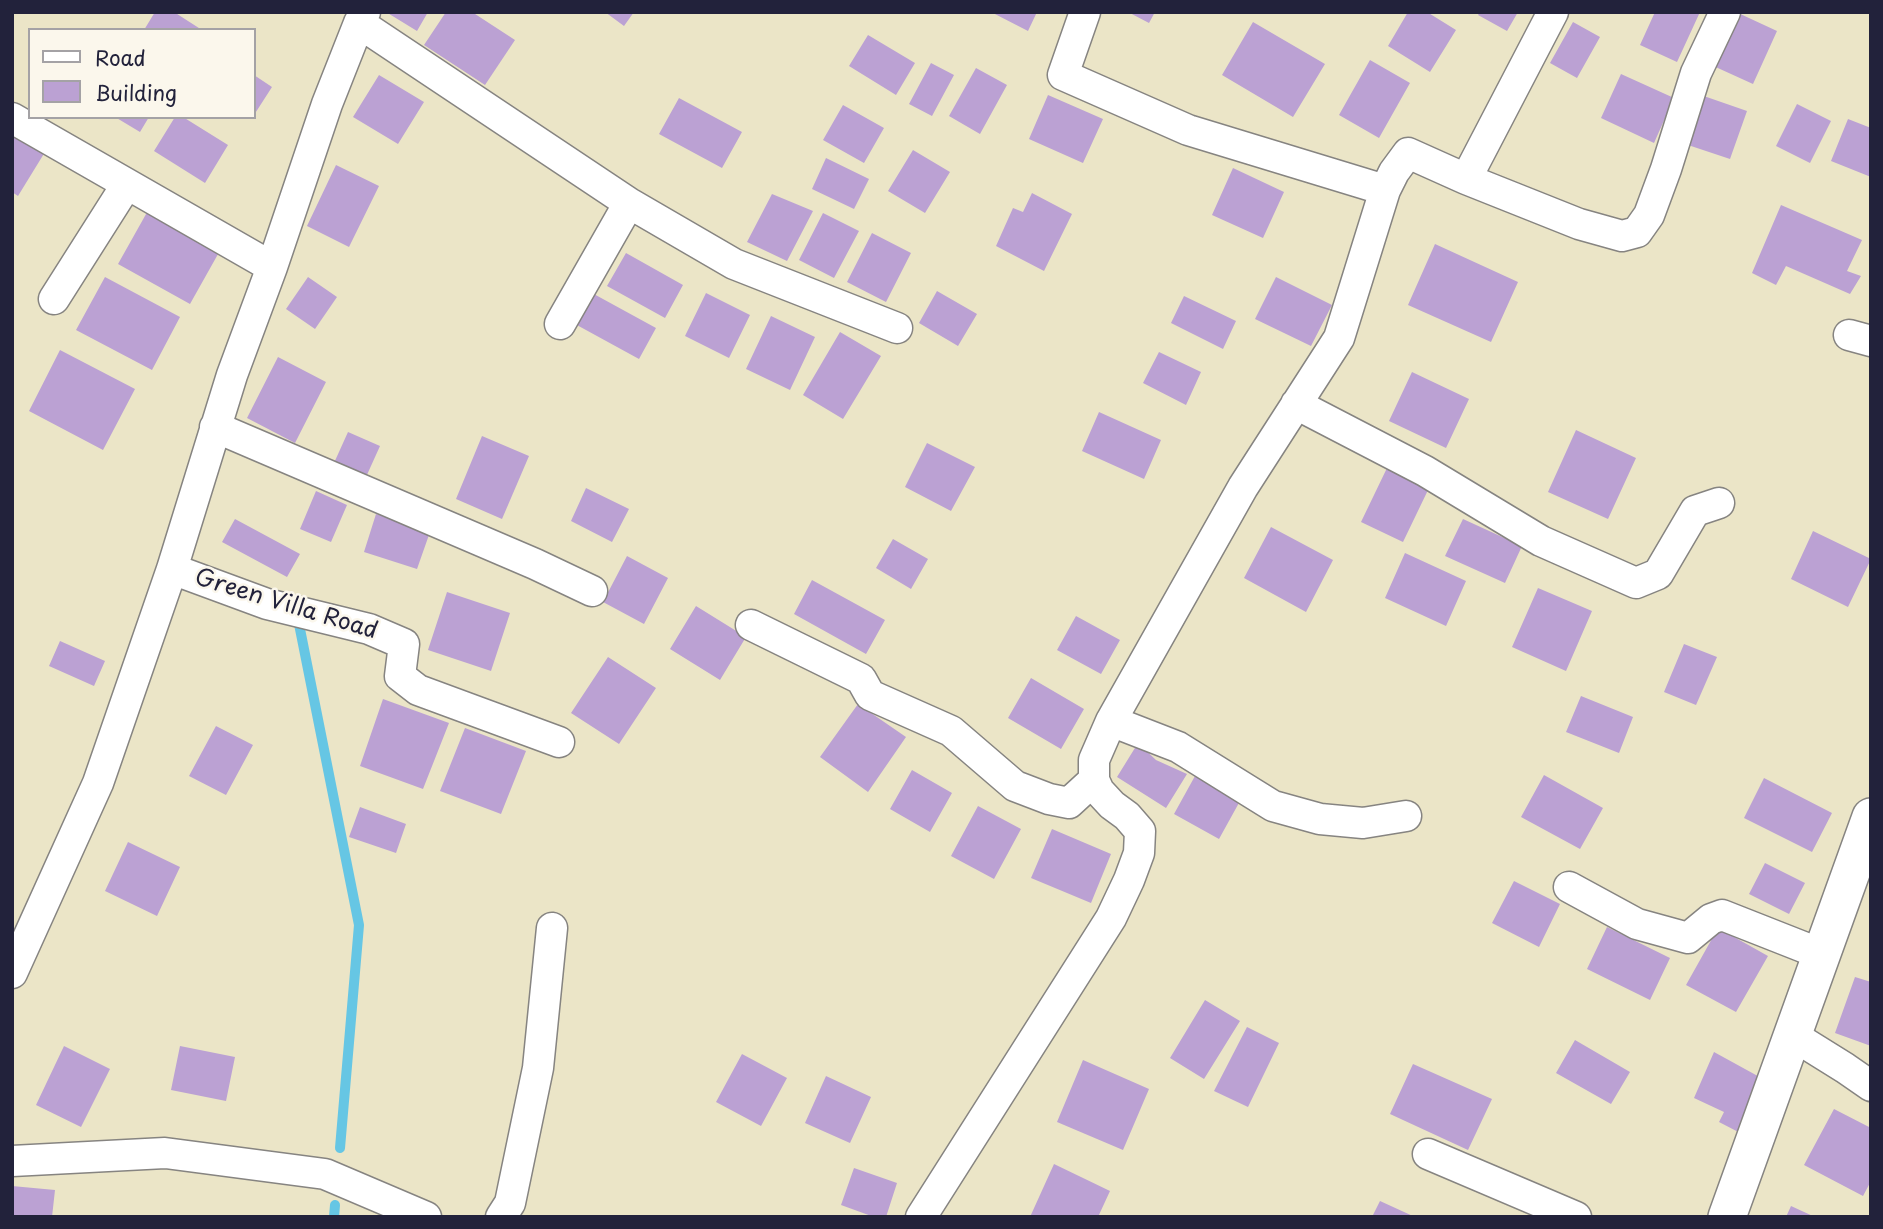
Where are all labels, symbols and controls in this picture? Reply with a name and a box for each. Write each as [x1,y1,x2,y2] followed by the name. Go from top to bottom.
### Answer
[28,28,256,119] legend
[95,41,146,73] text: Road
[95,76,177,108] text: Building
[191,564,381,646] street label: Green Villa Road

